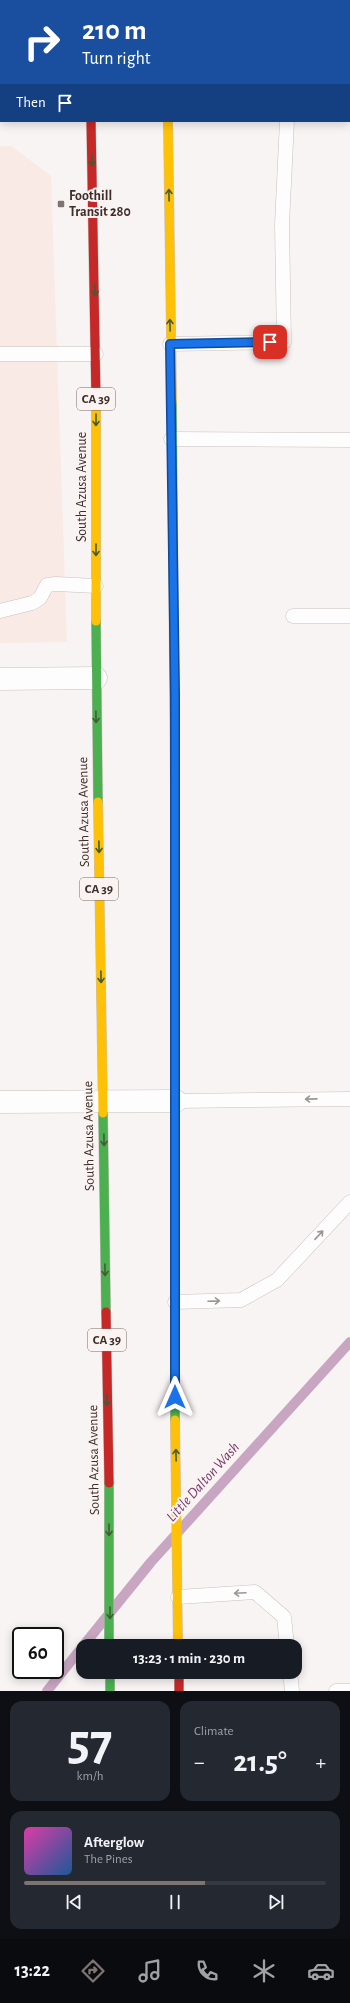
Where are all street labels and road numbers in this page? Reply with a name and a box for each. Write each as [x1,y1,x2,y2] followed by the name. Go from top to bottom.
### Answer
[77,388,115,410] road number: CA 39
[75,432,89,542] street label: South Azusa Avenue
[76,757,92,867] street label: South Azusa Avenue
[80,878,118,900] road number: CA 39
[81,1081,97,1191] street label: South Azusa Avenue
[88,1329,126,1351] road number: CA 39
[86,1405,102,1515] street label: South Azusa Avenue

